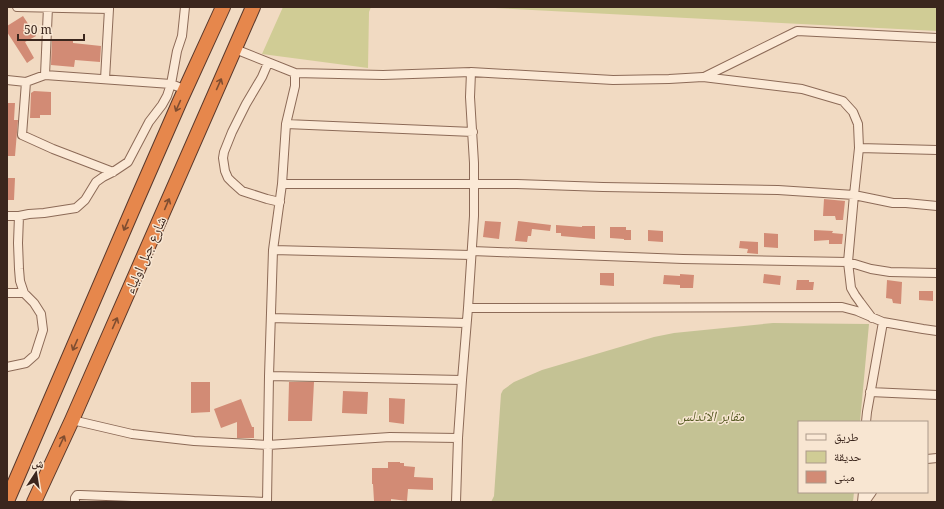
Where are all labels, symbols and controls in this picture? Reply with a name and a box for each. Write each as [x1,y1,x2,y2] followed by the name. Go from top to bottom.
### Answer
[18,16,84,42] scale bar
[24,21,52,38] text: 50 m
[216,79,223,91] one-way arrow
[174,100,181,112] one-way arrow
[164,198,171,210] one-way arrow
[119,213,171,297] street label: شارع جبل اولياء
[122,219,129,231] one-way arrow
[112,317,119,329] one-way arrow
[71,338,78,350] one-way arrow
[678,406,745,425] park label: مقابر الاندلس
[798,421,928,493] legend
[834,428,859,445] text: طريق
[59,436,66,448] one-way arrow
[834,448,862,465] text: حديقة
[16,453,56,493] north arrow
[31,454,46,472] text: ش
[834,468,855,485] text: مبنى

